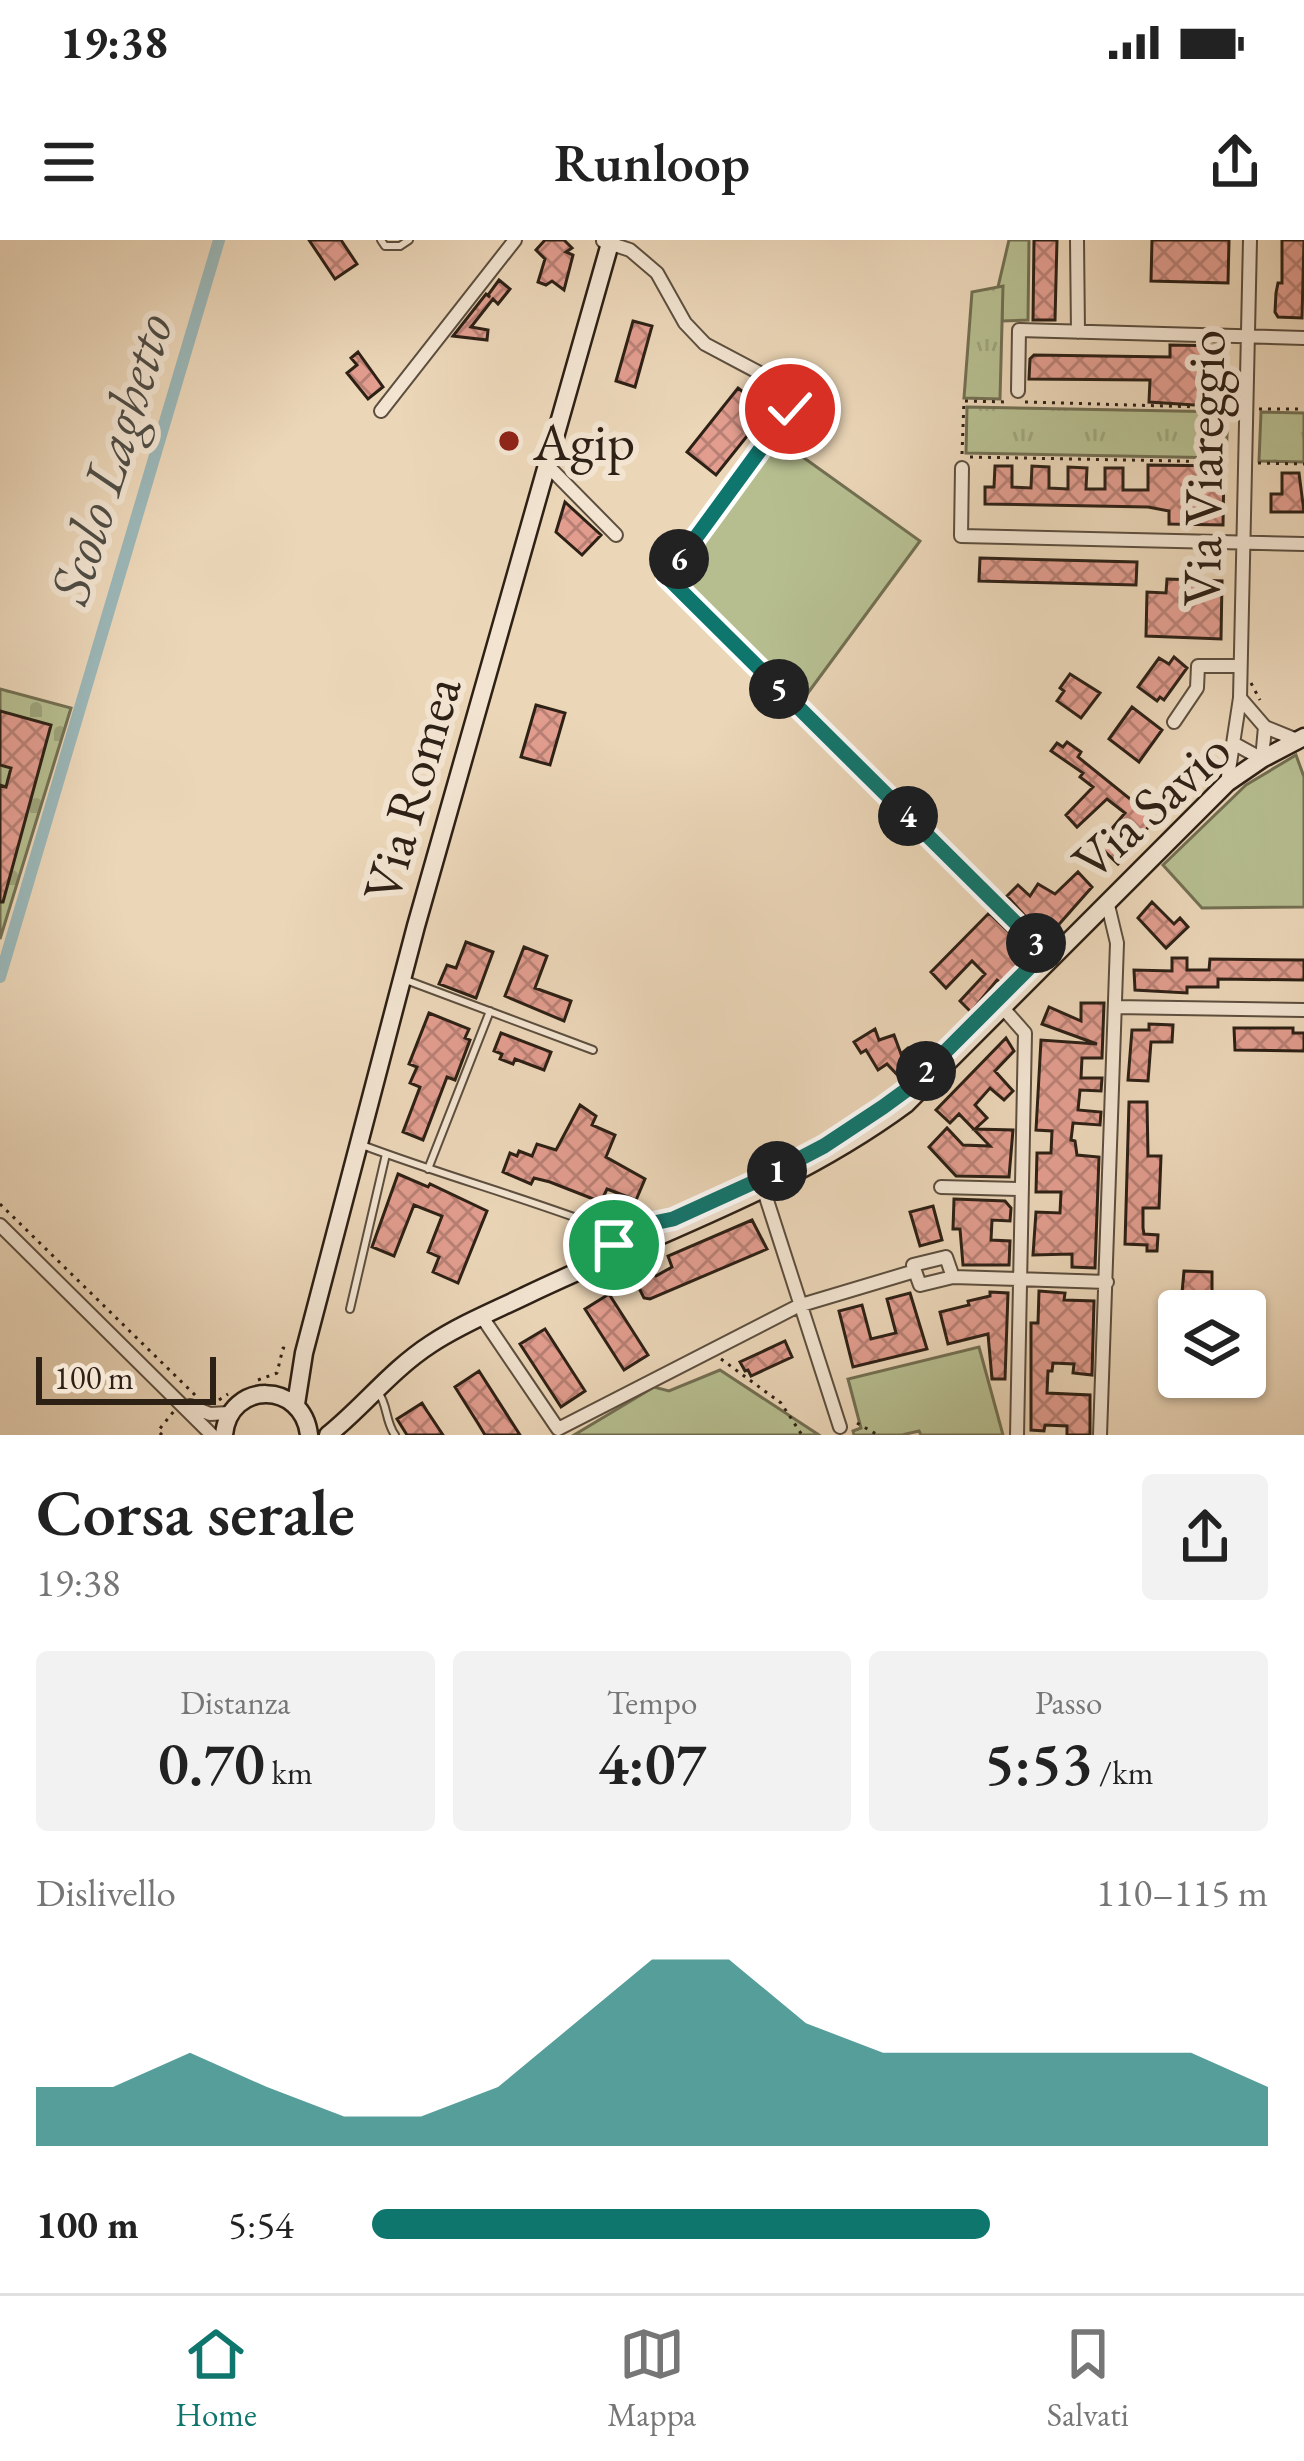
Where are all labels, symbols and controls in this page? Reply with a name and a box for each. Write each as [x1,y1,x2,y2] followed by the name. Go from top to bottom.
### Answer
[60,13,168,71] text: 19:38
[554,127,750,197] text: Runloop
[36,129,102,195] icon: menu
[1202,129,1268,195] icon: share
[31,304,189,613] water label: Scolo Laghetto
[1166,329,1240,607] street label: Via Viareggio
[739,358,841,460] pin
[757,376,823,442] icon: check
[532,406,635,476] place label: Agip
[496,428,522,454] marker: Agip
[649,529,709,589] pin: 6
[670,537,688,580] text: 6
[749,659,809,719] pin: 5
[770,667,788,710] text: 5
[346,668,477,910] street label: Via Romea
[1057,715,1245,895] street label: Via Savio
[878,786,938,846] pin: 4
[899,794,917,837] text: 4
[1006,913,1066,973] pin: 3
[1027,921,1045,964] text: 3
[896,1041,956,1101] pin: 2
[917,1049,935,1092] text: 2
[747,1141,807,1201] pin: 1
[768,1149,786,1192] text: 1
[563,1194,665,1296] pin
[581,1212,647,1278] icon: arrive
[1158,1290,1266,1398] map controls
[1158,1290,1266,1398] button: layers
[36,1351,216,1404] scale bar
[54,1356,134,1399] text: 100 m
[36,1469,355,1555] text: Corsa serale
[1142,1474,1268,1600] button: share
[36,1557,121,1608] text: 19:38
[180,1681,290,1724] text: Distanza
[607,1681,697,1724] text: Tempo
[1035,1681,1102,1724] text: Passo
[158,1724,265,1802] text: 0.70
[598,1724,706,1802] text: 4:07
[984,1724,1093,1802] text: 5:53
[265,1751,313,1794] text: km
[1093,1751,1153,1794] text: /km
[36,1867,176,1918] text: Dislivello
[1096,1867,1268,1918] text: 110–115 m
[36,2199,139,2250] text: 100 m
[228,2199,294,2250] text: 5:54
[175,2321,257,2436] tab: Home
[607,2321,696,2436] tab: Mappa
[1047,2321,1129,2436] tab: Salvati

